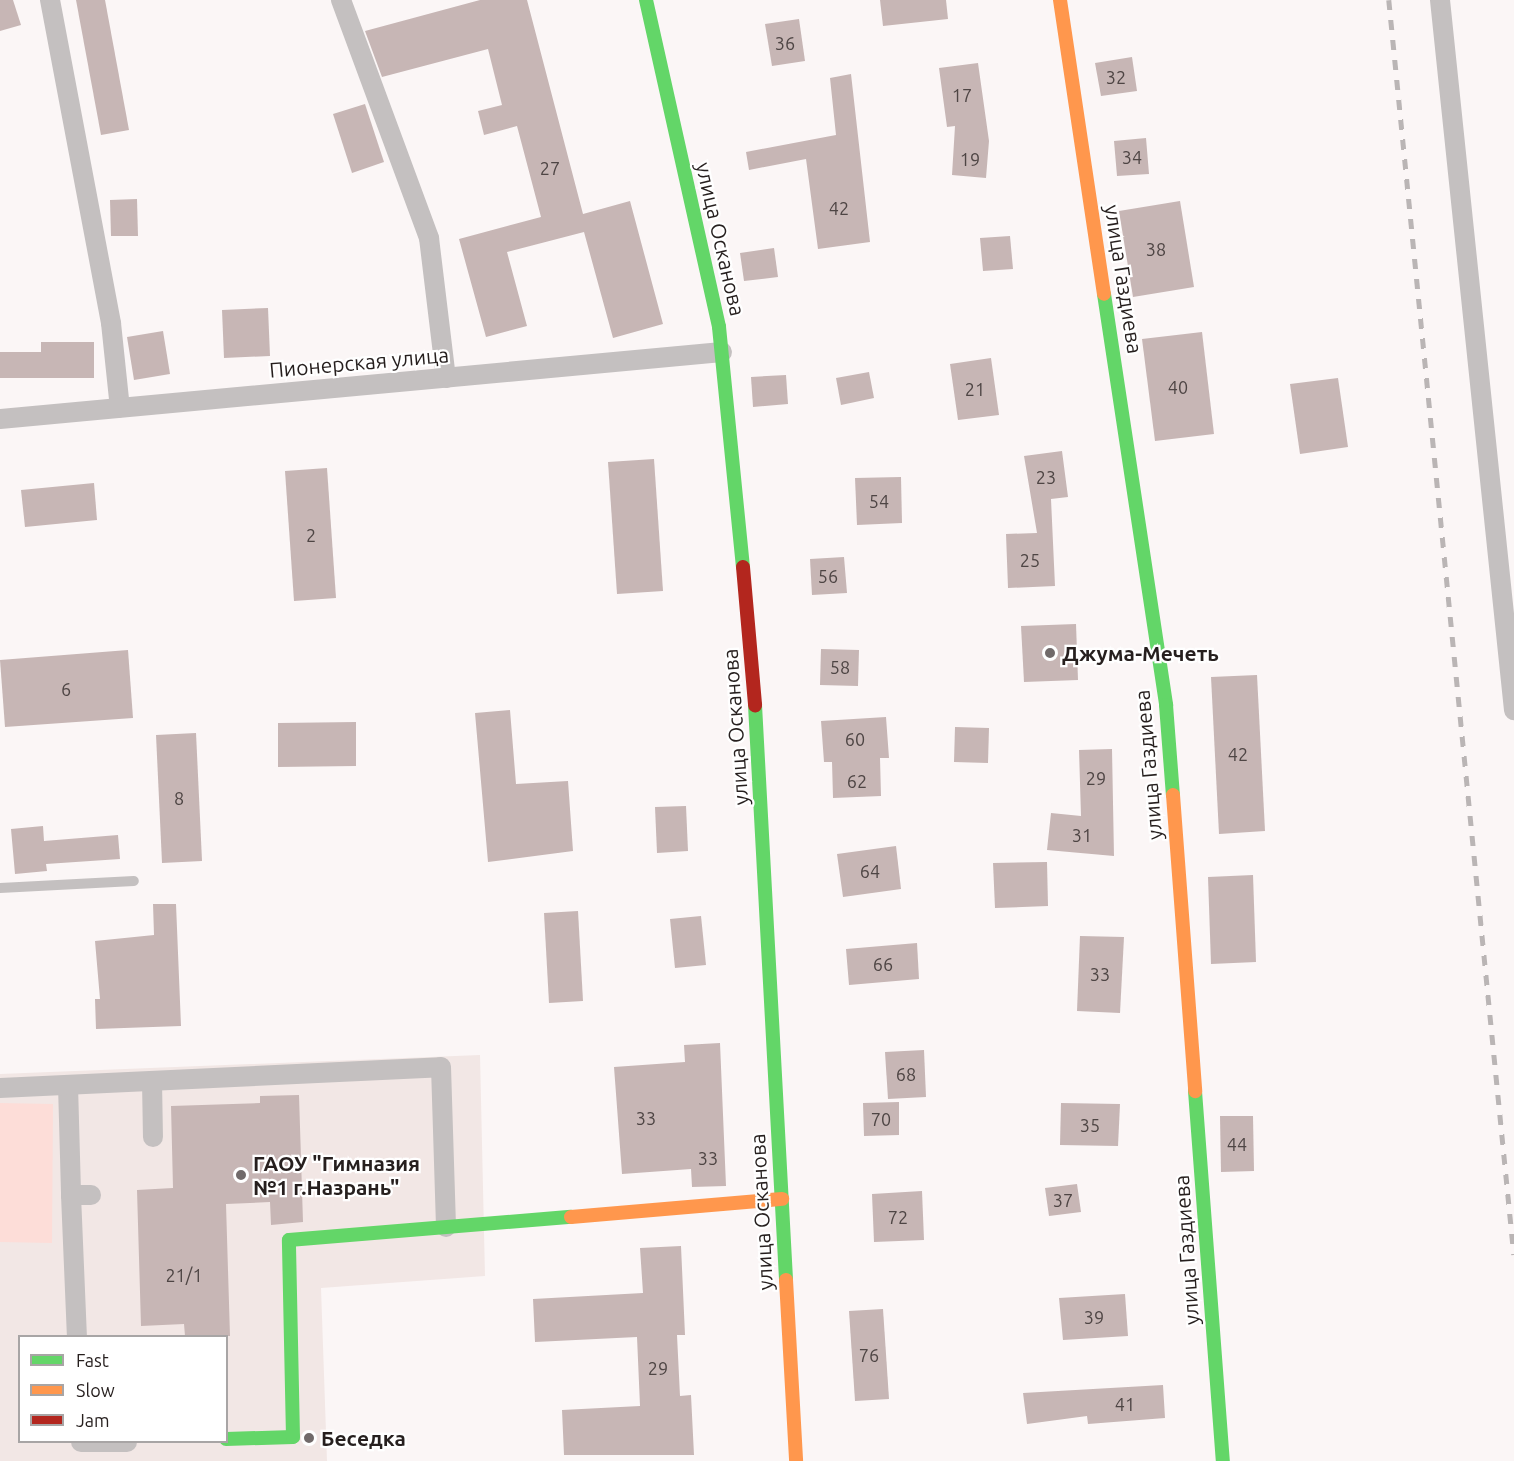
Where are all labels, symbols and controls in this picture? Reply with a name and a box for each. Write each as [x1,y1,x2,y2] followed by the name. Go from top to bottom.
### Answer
[775,32,795,54] house number: 36
[1106,66,1126,88] house number: 32
[952,84,972,106] house number: 17
[1122,146,1142,168] house number: 34
[960,148,980,170] house number: 19
[540,157,560,179] house number: 27
[691,160,751,318] street label: улица Осканова
[829,197,849,219] house number: 42
[1100,203,1148,355] street label: улица Газдиева
[1146,238,1166,260] house number: 38
[268,342,450,382] street label: Пионерская улица
[1168,376,1188,398] house number: 40
[965,378,985,400] house number: 21
[1036,466,1056,488] house number: 23
[869,490,889,512] house number: 54
[306,524,316,546] house number: 2
[1020,549,1040,571] house number: 25
[818,565,838,587] house number: 56
[1062,640,1219,666] place label: Джума-Мечеть
[1043,646,1057,660] marker: Джума-Мечеть
[717,648,753,806] street label: улица Осканова
[830,656,850,678] house number: 58
[61,678,71,700] house number: 6
[1129,689,1167,841] street label: улица Газдиева
[845,728,865,750] house number: 60
[1228,743,1248,765] house number: 42
[1086,767,1106,789] house number: 29
[847,770,867,792] house number: 62
[174,787,184,809] house number: 8
[1072,824,1092,846] house number: 31
[860,860,880,882] house number: 64
[873,953,893,975] house number: 66
[1090,963,1110,985] house number: 33
[896,1063,916,1085] house number: 68
[636,1107,656,1129] house number: 33
[871,1108,891,1130] house number: 70
[1080,1114,1100,1136] house number: 35
[744,1133,778,1291] street label: улица Осканова
[1227,1133,1247,1155] house number: 44
[698,1147,718,1169] house number: 33
[253,1150,420,1200] place label: ГАОУ "Гимназия №1 г.Назрань"
[234,1168,248,1182] marker: ГАОУ "Гимназия №1 г.Назрань"
[1168,1174,1204,1326] street label: улица Газдиева
[1053,1189,1073,1211] house number: 37
[888,1206,908,1228] house number: 72
[165,1264,203,1286] house number: 21/1
[1084,1306,1104,1328] house number: 39
[18,1335,228,1443] legend
[859,1344,879,1366] house number: 76
[76,1350,109,1370] text: Fast
[648,1357,668,1379] house number: 29
[76,1380,115,1400] text: Slow
[1115,1393,1135,1415] house number: 41
[76,1410,110,1430] text: Jam
[321,1425,406,1451] place label: Беседка
[302,1431,316,1445] marker: Беседка

